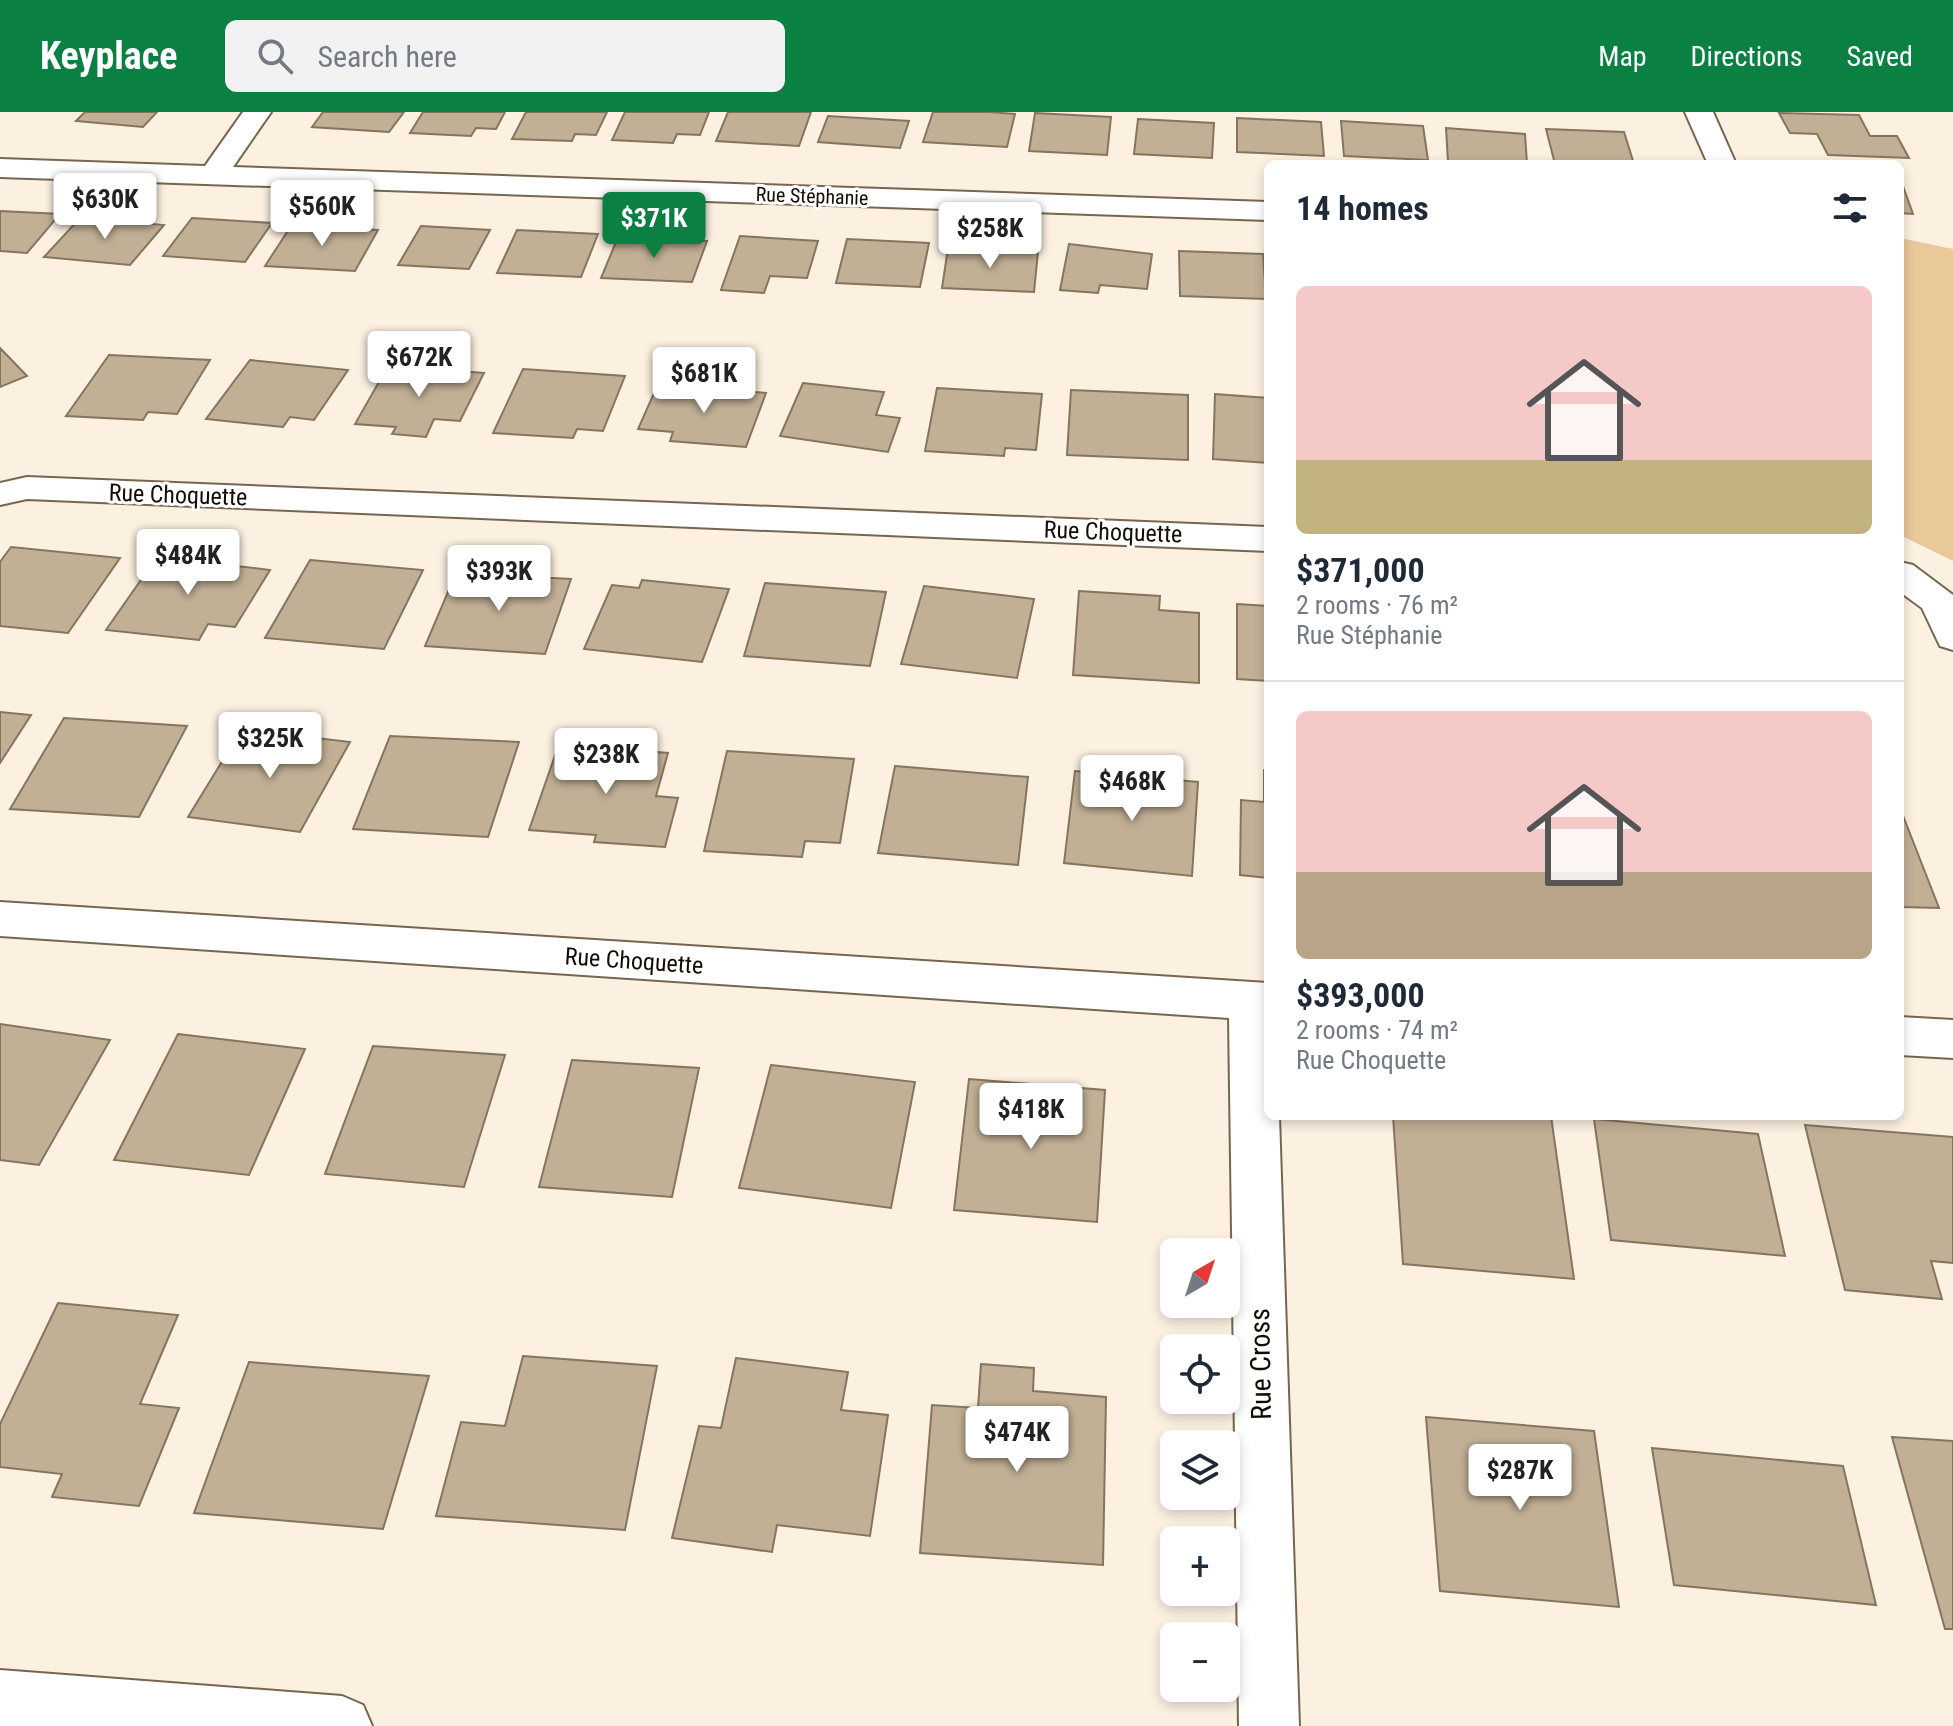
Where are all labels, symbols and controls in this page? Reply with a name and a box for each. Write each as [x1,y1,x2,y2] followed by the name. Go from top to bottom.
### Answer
[225,20,785,92] search box
[40,34,177,78] text: Keyplace
[253,34,297,78] icon: search
[317,39,457,74] text: Search here
[1598,40,1647,73] text: Map
[1691,40,1802,73] text: Directions
[1846,40,1913,73] text: Saved
[49,173,161,241] pin: $630K
[266,180,378,248] pin: $560K
[755,182,869,210] street label: Rue Stéphanie
[72,184,138,214] text: $630K
[1828,186,1872,230] icon: filters
[1296,188,1429,228] text: 14 homes
[289,191,355,221] text: $560K
[598,192,710,260] pin: $371K
[934,202,1046,270] pin: $258K
[621,203,687,233] text: $371K
[957,213,1023,243] text: $258K
[363,331,475,399] pin: $672K
[1512,338,1656,482] icon: home
[386,342,452,372] text: $672K
[648,347,760,415] pin: $681K
[671,358,737,388] text: $681K
[108,479,248,511] street label: Rue Choquette
[1043,516,1183,548] street label: Rue Choquette
[132,529,244,597] pin: $484K
[155,540,221,570] text: $484K
[443,545,555,613] pin: $393K
[1296,550,1425,590] text: $371,000
[466,556,532,586] text: $393K
[1296,590,1458,620] text: 2 rooms · 76 m²
[1296,620,1442,650] text: Rue Stéphanie
[214,712,326,780] pin: $325K
[237,723,303,753] text: $325K
[550,728,662,796] pin: $238K
[573,739,639,769] text: $238K
[1076,755,1188,823] pin: $468K
[1512,763,1656,907] icon: home
[1099,766,1165,796] text: $468K
[564,942,704,980] street label: Rue Choquette
[1296,975,1425,1015] text: $393,000
[1296,1015,1458,1045] text: 2 rooms · 74 m²
[1296,1045,1446,1075] text: Rue Choquette
[975,1083,1087,1151] pin: $418K
[998,1094,1064,1124] text: $418K
[1160,1238,1240,1318] north arrow
[1160,1238,1240,1702] map controls
[1243,1308,1278,1420] street label: Rue Cross
[1160,1334,1240,1414] button: locate
[961,1406,1073,1474] pin: $474K
[984,1417,1050,1447] text: $474K
[1160,1430,1240,1510] button: layers
[1464,1444,1576,1512] pin: $287K
[1487,1455,1553,1485] text: $287K
[1160,1526,1240,1606] button: +
[1160,1622,1240,1702] button: −

